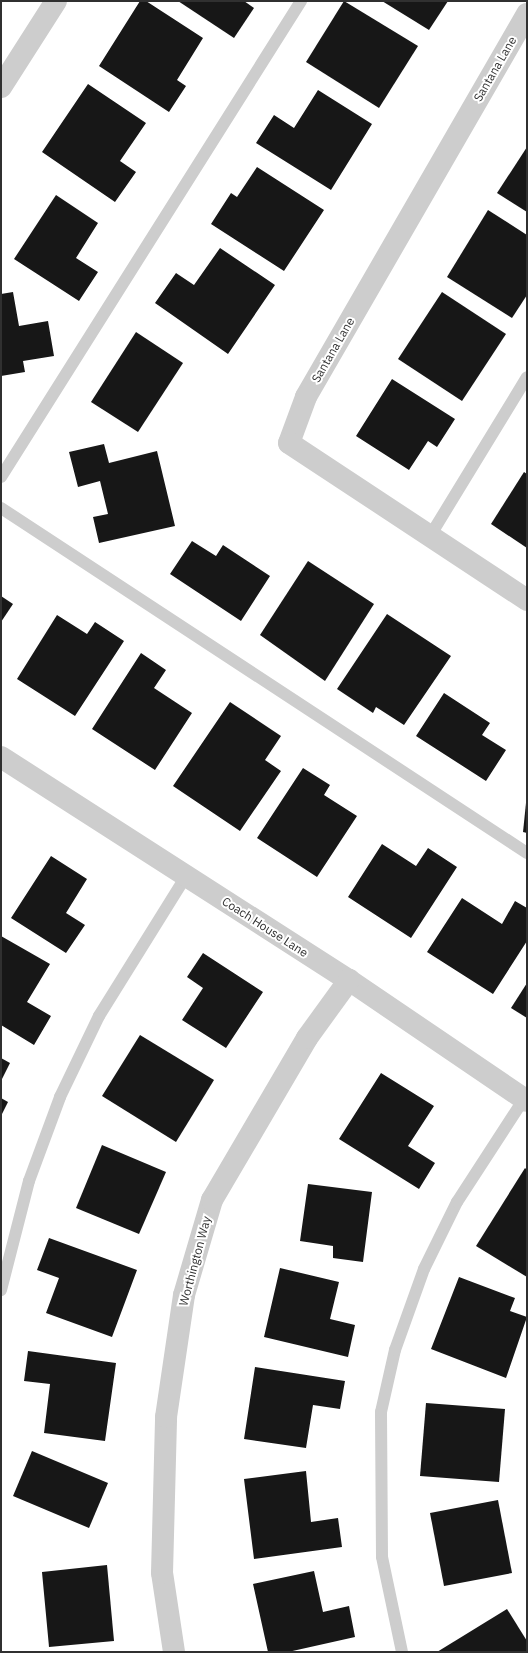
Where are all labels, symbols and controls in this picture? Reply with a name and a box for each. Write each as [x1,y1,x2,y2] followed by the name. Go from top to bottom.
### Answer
[471,34,519,104] street label: Santana Lane
[309,315,357,385] street label: Santana Lane
[219,894,311,960] street label: Coach House Lane
[176,1215,214,1307] street label: Worthington Way

